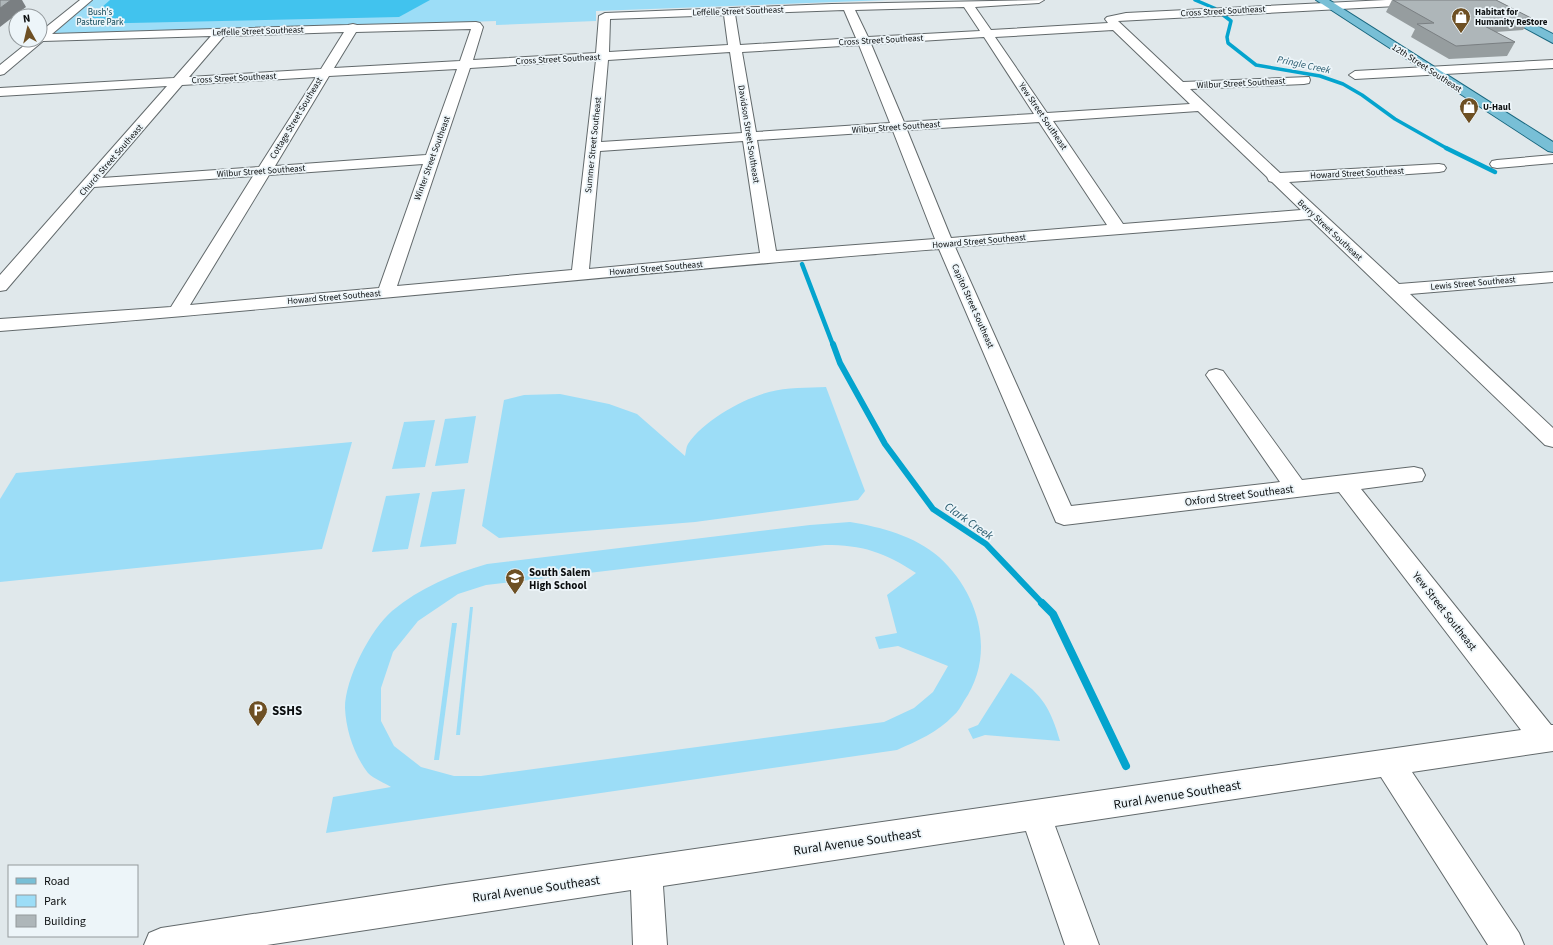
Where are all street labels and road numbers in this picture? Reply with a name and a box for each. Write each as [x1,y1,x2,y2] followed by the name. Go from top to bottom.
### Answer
[692,3,784,20] street label: Leffelle Street Southeast
[1180,3,1266,20] street label: Cross Street Southeast
[212,23,304,40] street label: Leffelle Street Southeast
[838,32,924,49] street label: Cross Street Southeast
[1389,41,1464,96] street label: 12th Street Southeast
[515,51,601,68] street label: Cross Street Southeast
[191,70,277,87] street label: Cross Street Southeast
[267,75,326,162] street label: Cottage Street Southeast
[1196,75,1286,92] street label: Wilbur Street Southeast
[1015,79,1070,153] street label: Yew Street Southeast
[734,84,763,184] street label: Davidson Street Southeast
[582,96,605,194] street label: Summer Street Southeast
[411,114,454,202] street label: Winter Street Southeast
[851,118,941,137] street label: Wilbur Street Southeast
[77,122,146,199] street label: Church Street Southeast
[216,162,306,181] street label: Wilbur Street Southeast
[1310,165,1404,182] street label: Howard Street Southeast
[1294,197,1365,264] street label: Berry Street Southeast
[932,231,1026,252] street label: Howard Street Southeast
[609,258,703,279] street label: Howard Street Southeast
[948,262,997,350] street label: Capitol Street Southeast
[1430,273,1516,294] street label: Lewis Street Southeast
[287,287,381,308] street label: Howard Street Southeast
[1184,481,1295,510] street label: Oxford Street Southeast
[1408,568,1480,654] street label: Yew Street Southeast
[1112,776,1243,814] street label: Rural Avenue Southeast
[792,824,923,860] street label: Rural Avenue Southeast
[471,871,602,907] street label: Rural Avenue Southeast

